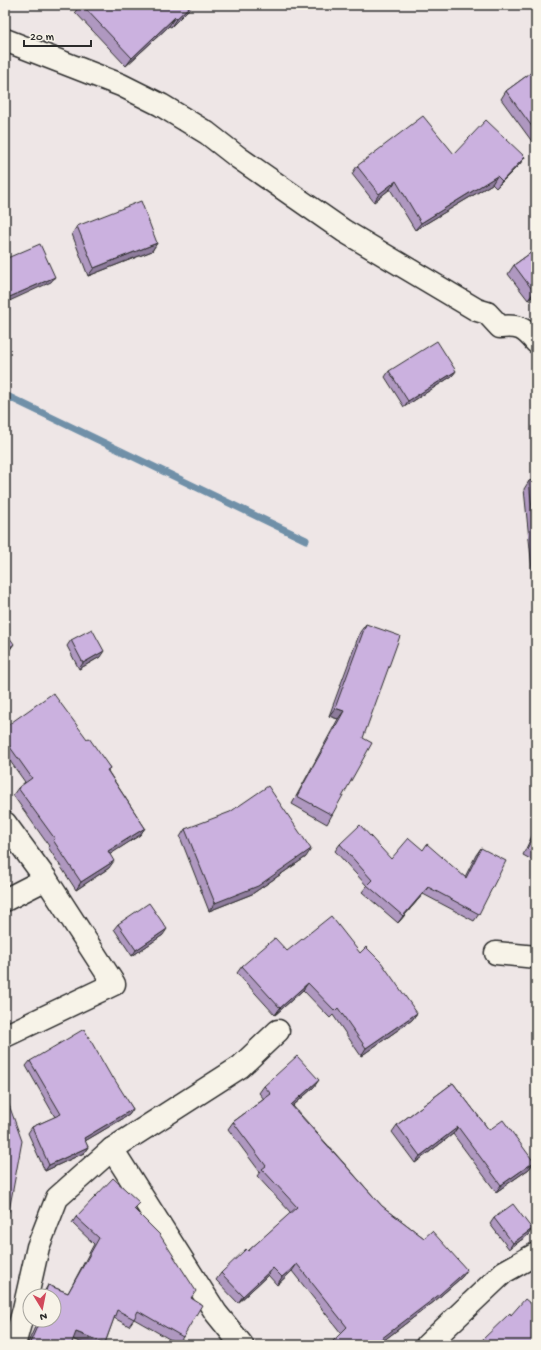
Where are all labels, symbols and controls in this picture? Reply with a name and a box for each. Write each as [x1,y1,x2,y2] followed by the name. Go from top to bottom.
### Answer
[24,22,91,48] scale bar
[30,31,55,45] text: 20 m
[22,1288,62,1328] north arrow
[39,1309,48,1322] text: N

